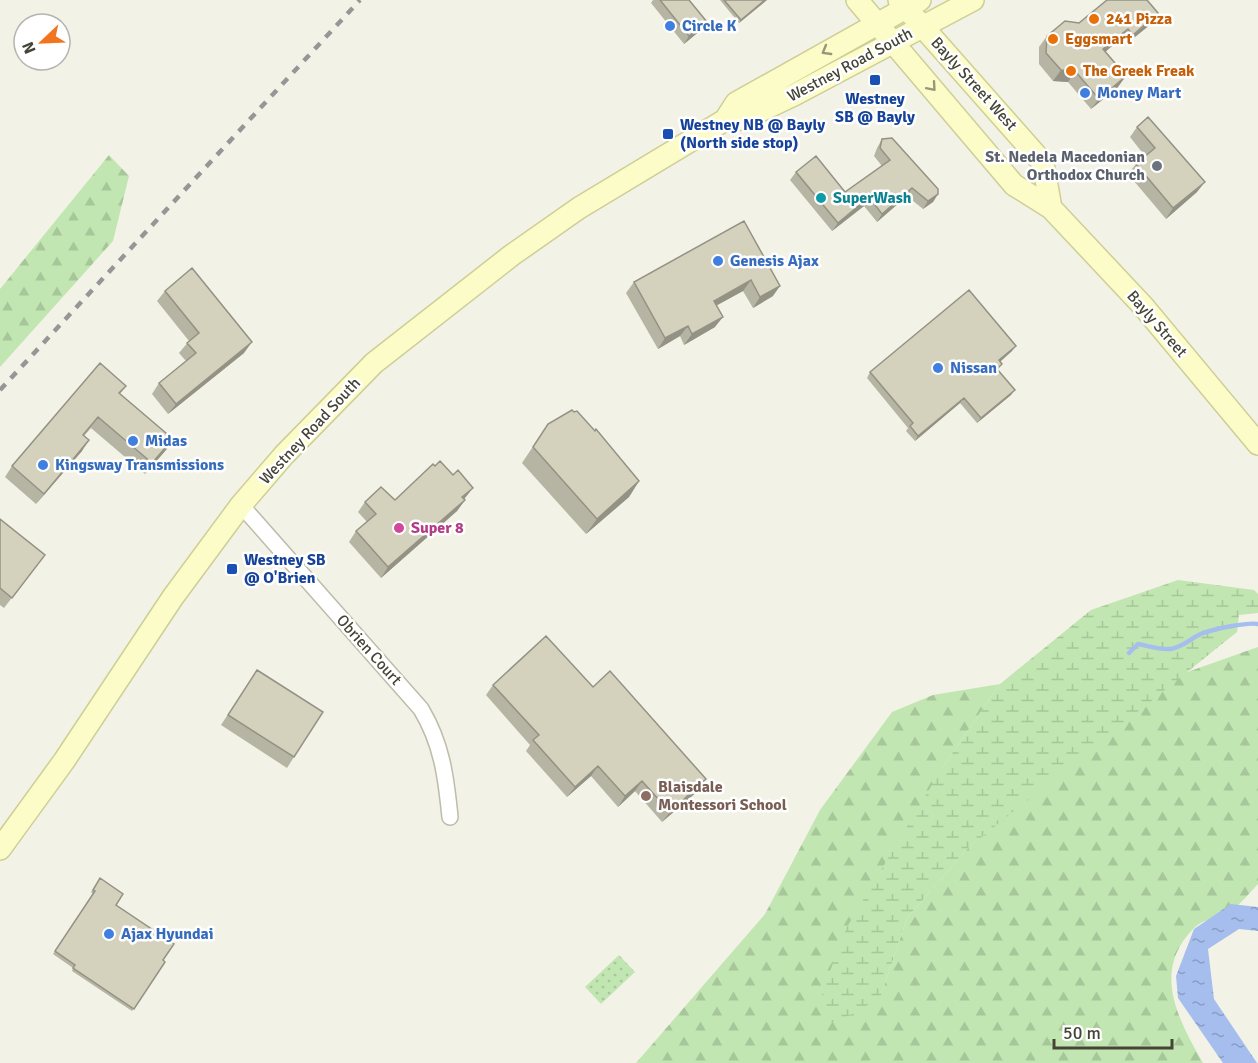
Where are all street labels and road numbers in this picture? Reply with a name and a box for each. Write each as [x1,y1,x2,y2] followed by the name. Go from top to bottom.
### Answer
[784,24,916,106] street label: Westney Road South
[927,33,1022,135] street label: Bayly Street West
[1122,286,1192,362] street label: Bayly Street
[255,373,365,489] street label: Westney Road South
[332,611,406,690] street label: Obrien Court

